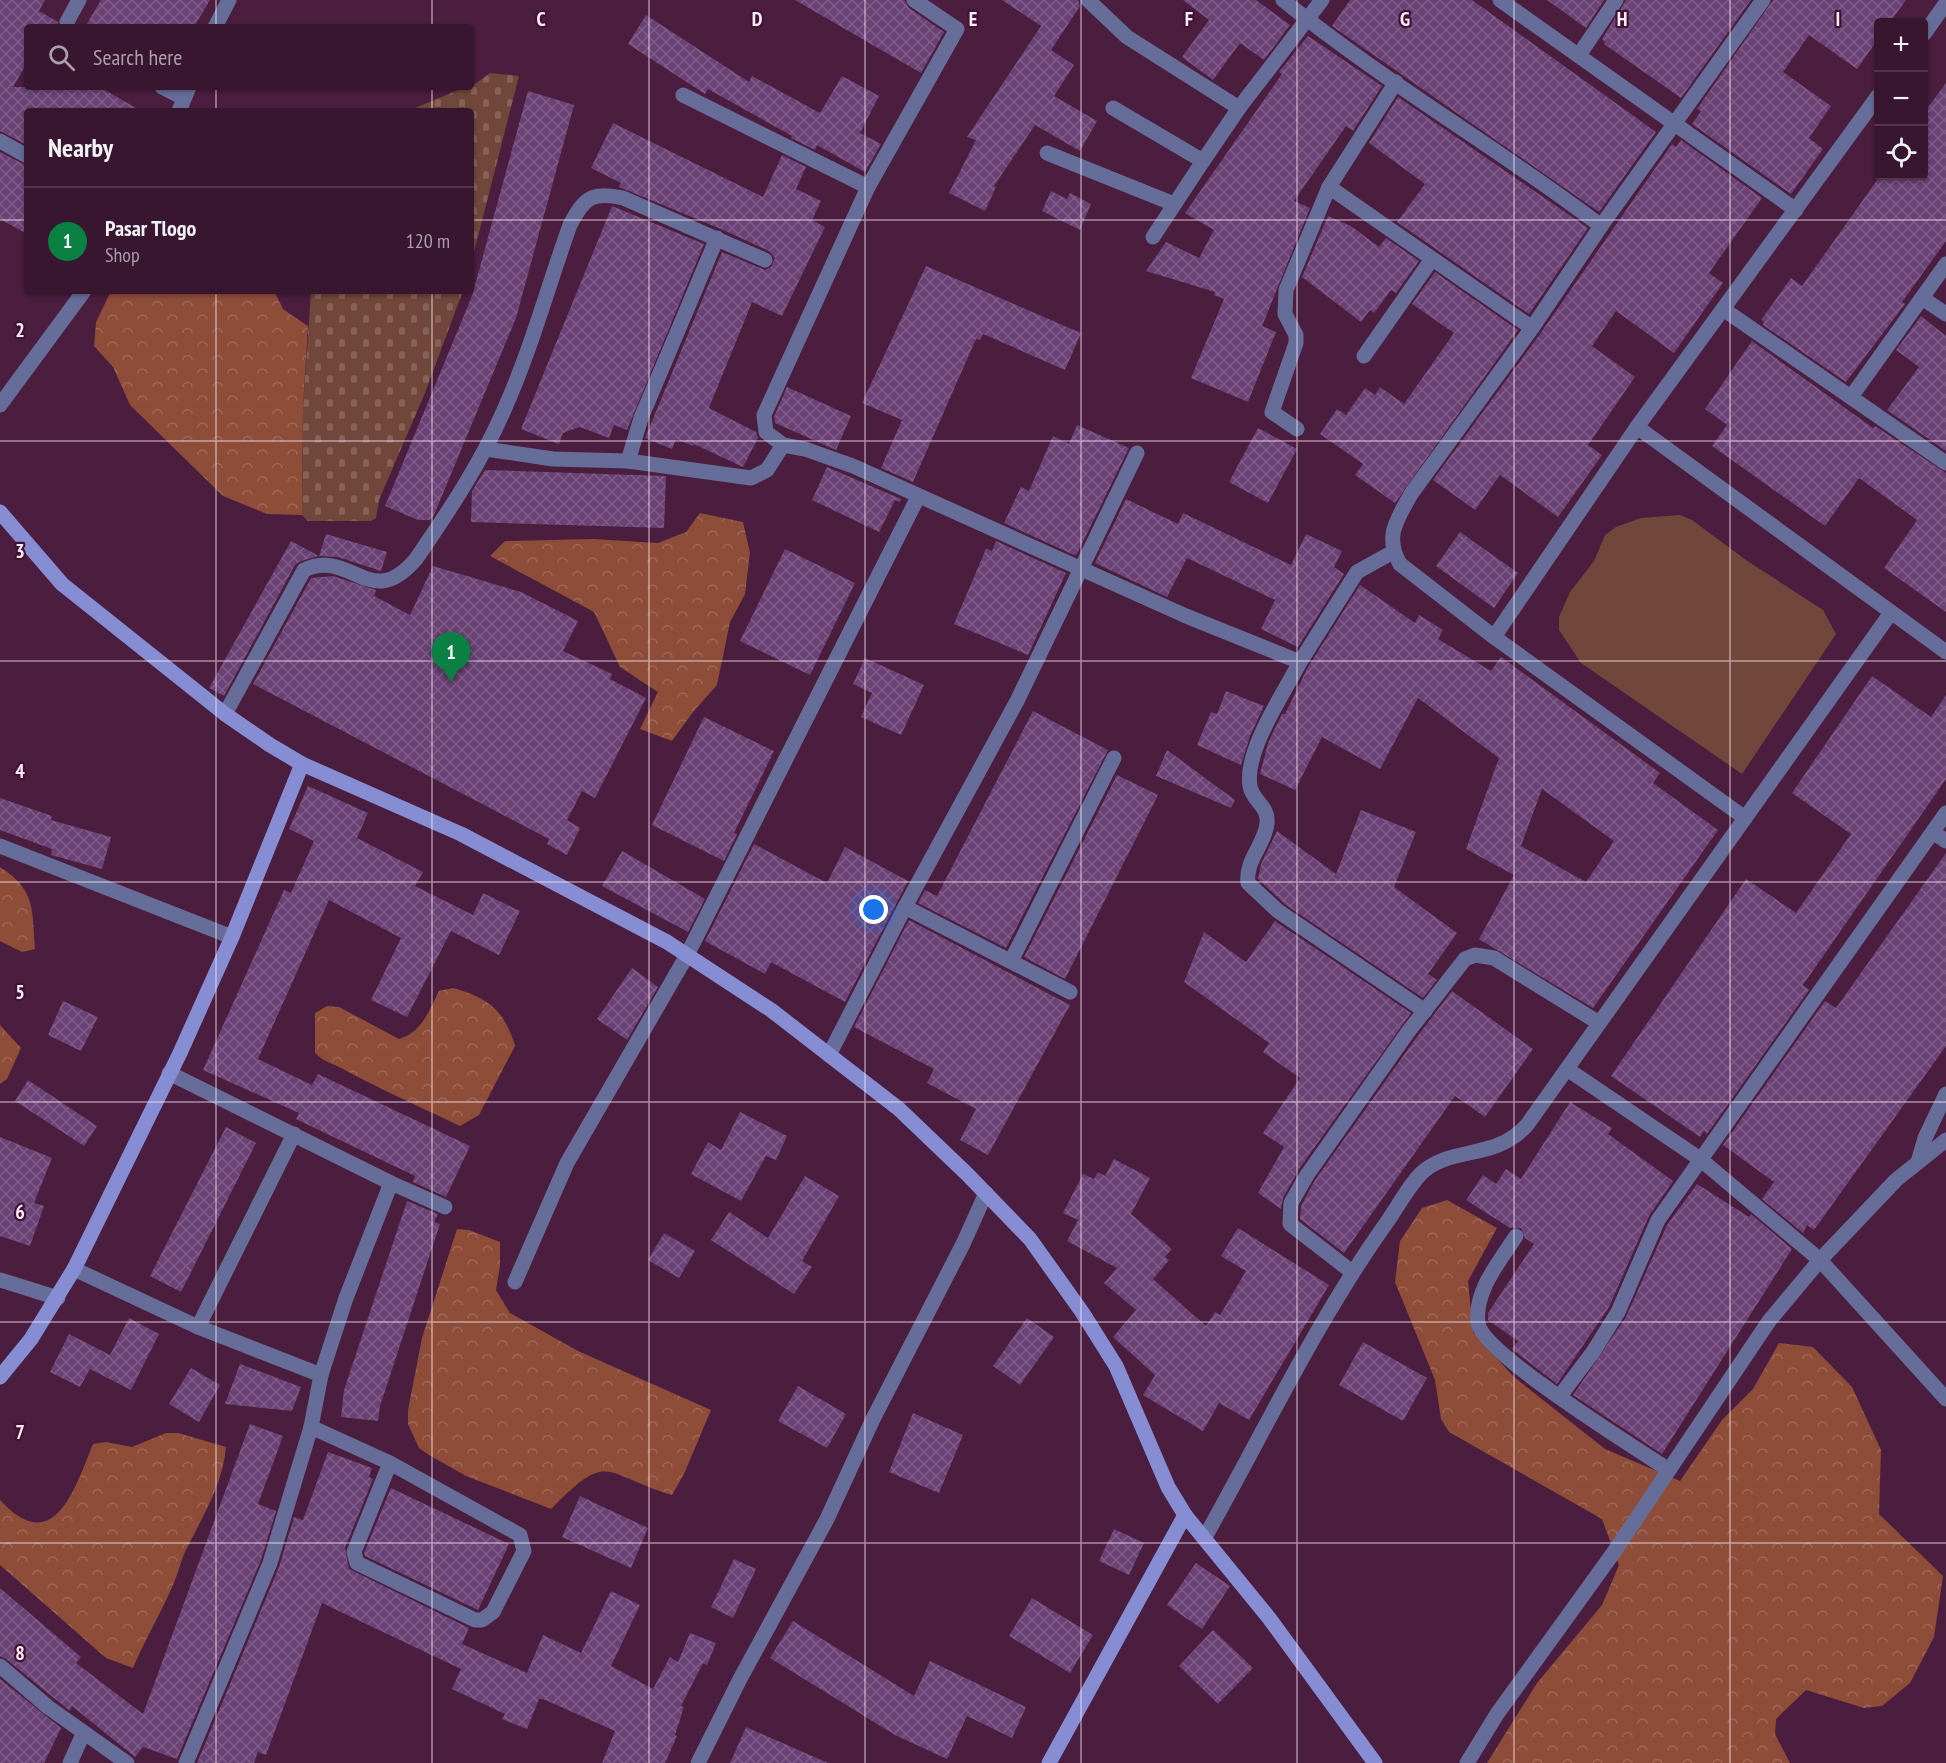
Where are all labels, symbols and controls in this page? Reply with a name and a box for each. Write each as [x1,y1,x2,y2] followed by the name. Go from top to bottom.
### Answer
[536,6,546,32] text: C
[752,6,763,32] text: D
[969,6,977,32] text: E
[1185,6,1193,32] text: F
[1400,6,1410,32] text: G
[1617,6,1627,32] text: H
[1836,6,1840,32] text: I
[1874,18,1928,180] map controls
[1874,18,1928,72] button: +
[24,24,474,90] search box
[45,41,78,74] icon: search
[93,43,182,71] text: Search here
[1874,72,1928,126] button: −
[1874,126,1928,180] button: locate
[48,131,113,164] text: Nearby
[105,214,196,242] text: Pasar Tlogo
[63,228,72,254] text: 1
[406,228,450,254] text: 120 m
[105,242,140,268] text: Shop
[15,317,25,343] text: 2
[15,538,25,564] text: 3
[432,632,470,682] pin: 1
[15,758,25,784] text: 4
[859,895,888,924] your location
[15,979,25,1005] text: 5
[15,1199,25,1225] text: 6
[15,1419,25,1445] text: 7
[15,1640,25,1666] text: 8

